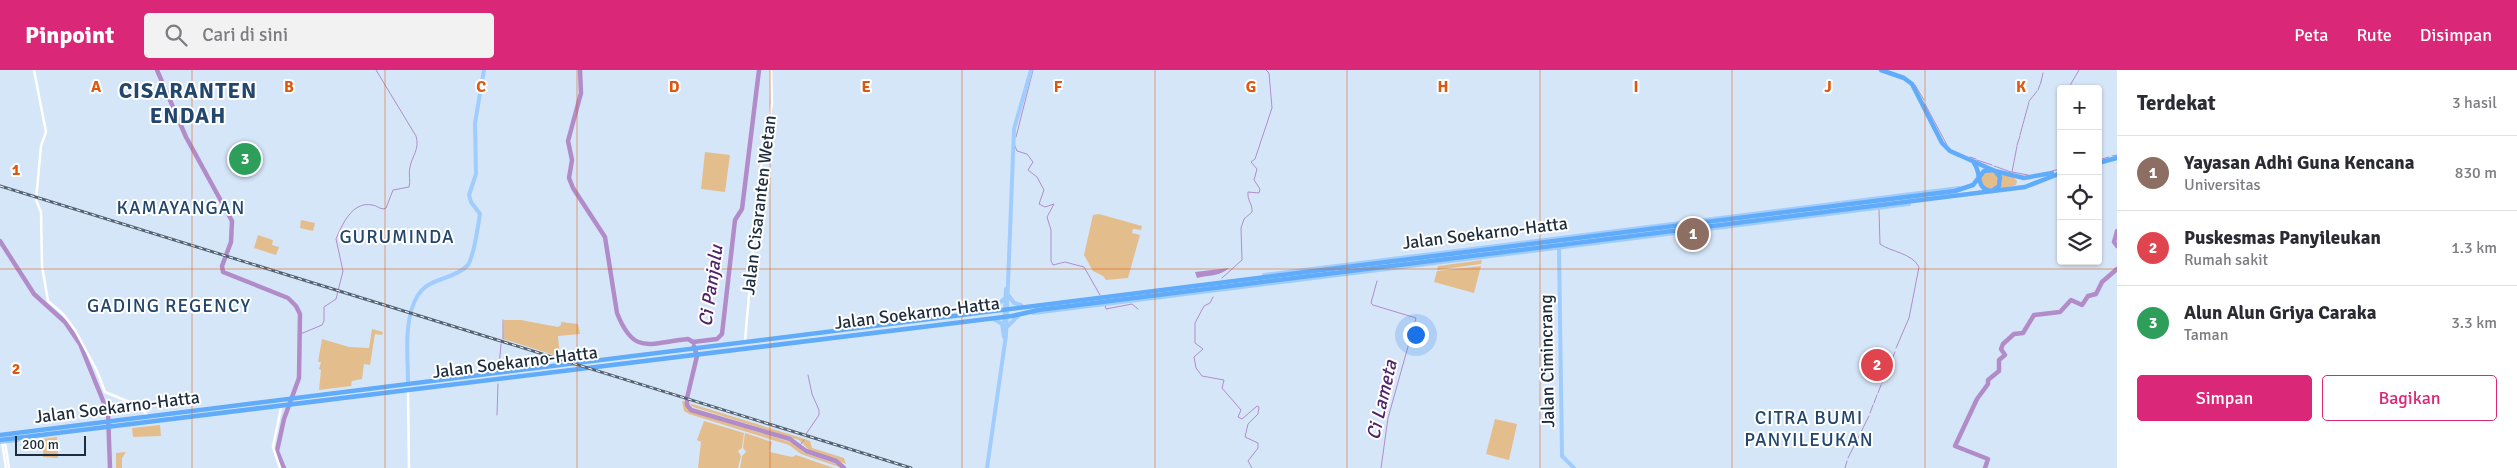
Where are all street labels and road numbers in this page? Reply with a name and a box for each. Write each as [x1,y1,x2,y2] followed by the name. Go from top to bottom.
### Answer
[737,114,781,296] street label: Jalan Cisaranten Wetan
[1401,212,1569,254] street label: Jalan Soekarno-Hatta
[833,292,1001,334] street label: Jalan Soekarno-Hatta
[1535,294,1559,428] street label: Jalan Cimincrang
[431,341,599,383] street label: Jalan Soekarno-Hatta
[33,386,201,428] street label: Jalan Soekarno-Hatta

